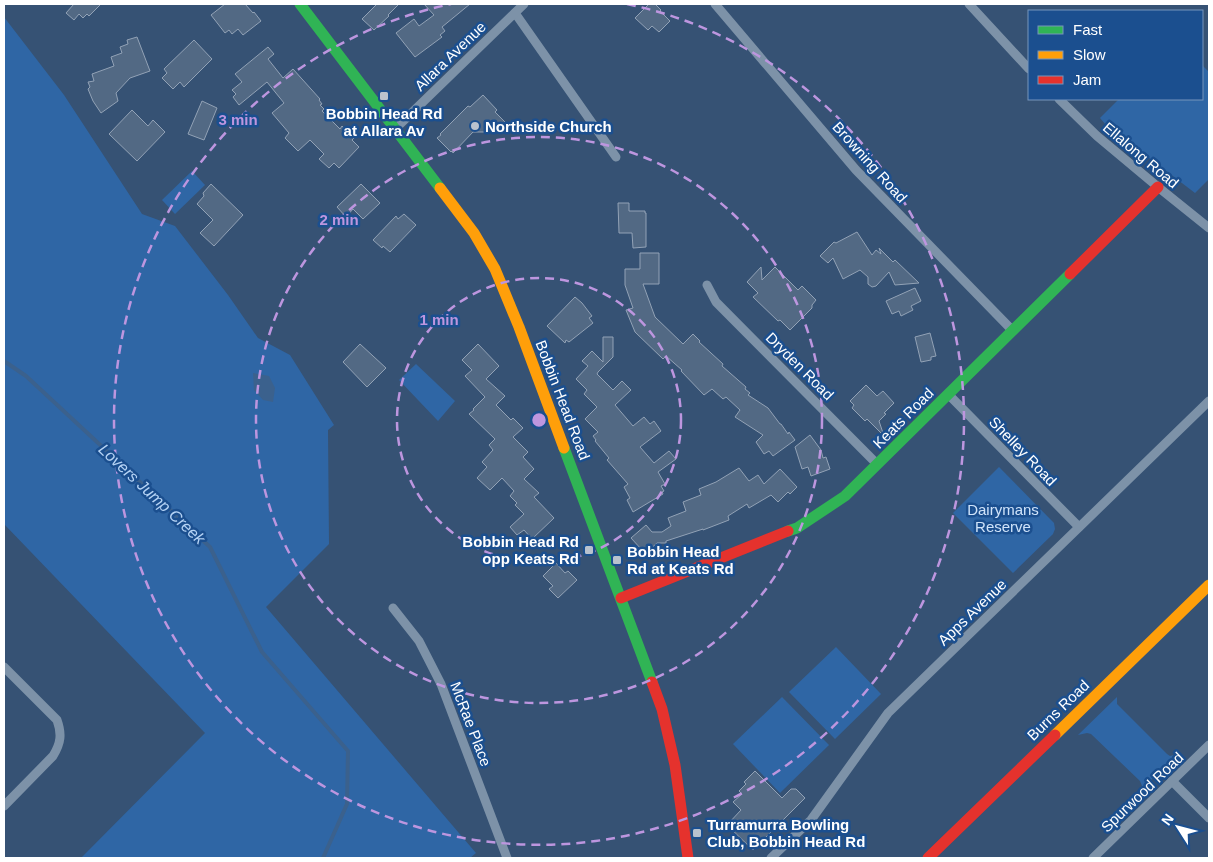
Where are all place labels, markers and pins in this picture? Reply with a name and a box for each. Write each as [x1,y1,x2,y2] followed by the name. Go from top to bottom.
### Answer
[378,90,390,102] marker: Bobbin Head Rd at Allara Av
[326,105,442,139] place label: Bobbin Head Rd at Allara Av
[485,118,612,135] place label: Northside Church
[469,120,481,132] marker: Northside Church
[530,411,548,429] centre of rings
[462,533,579,567] place label: Bobbin Head Rd opp Keats Rd
[627,543,734,577] place label: Bobbin Head Rd at Keats Rd
[583,544,595,556] marker: Bobbin Head Rd opp Keats Rd
[611,554,623,566] marker: Bobbin Head Rd at Keats Rd
[707,816,865,850] place label: Turramurra Bowling Club, Bobbin Head Rd
[691,827,703,839] marker: Turramurra Bowling Club, Bobbin Head Rd

